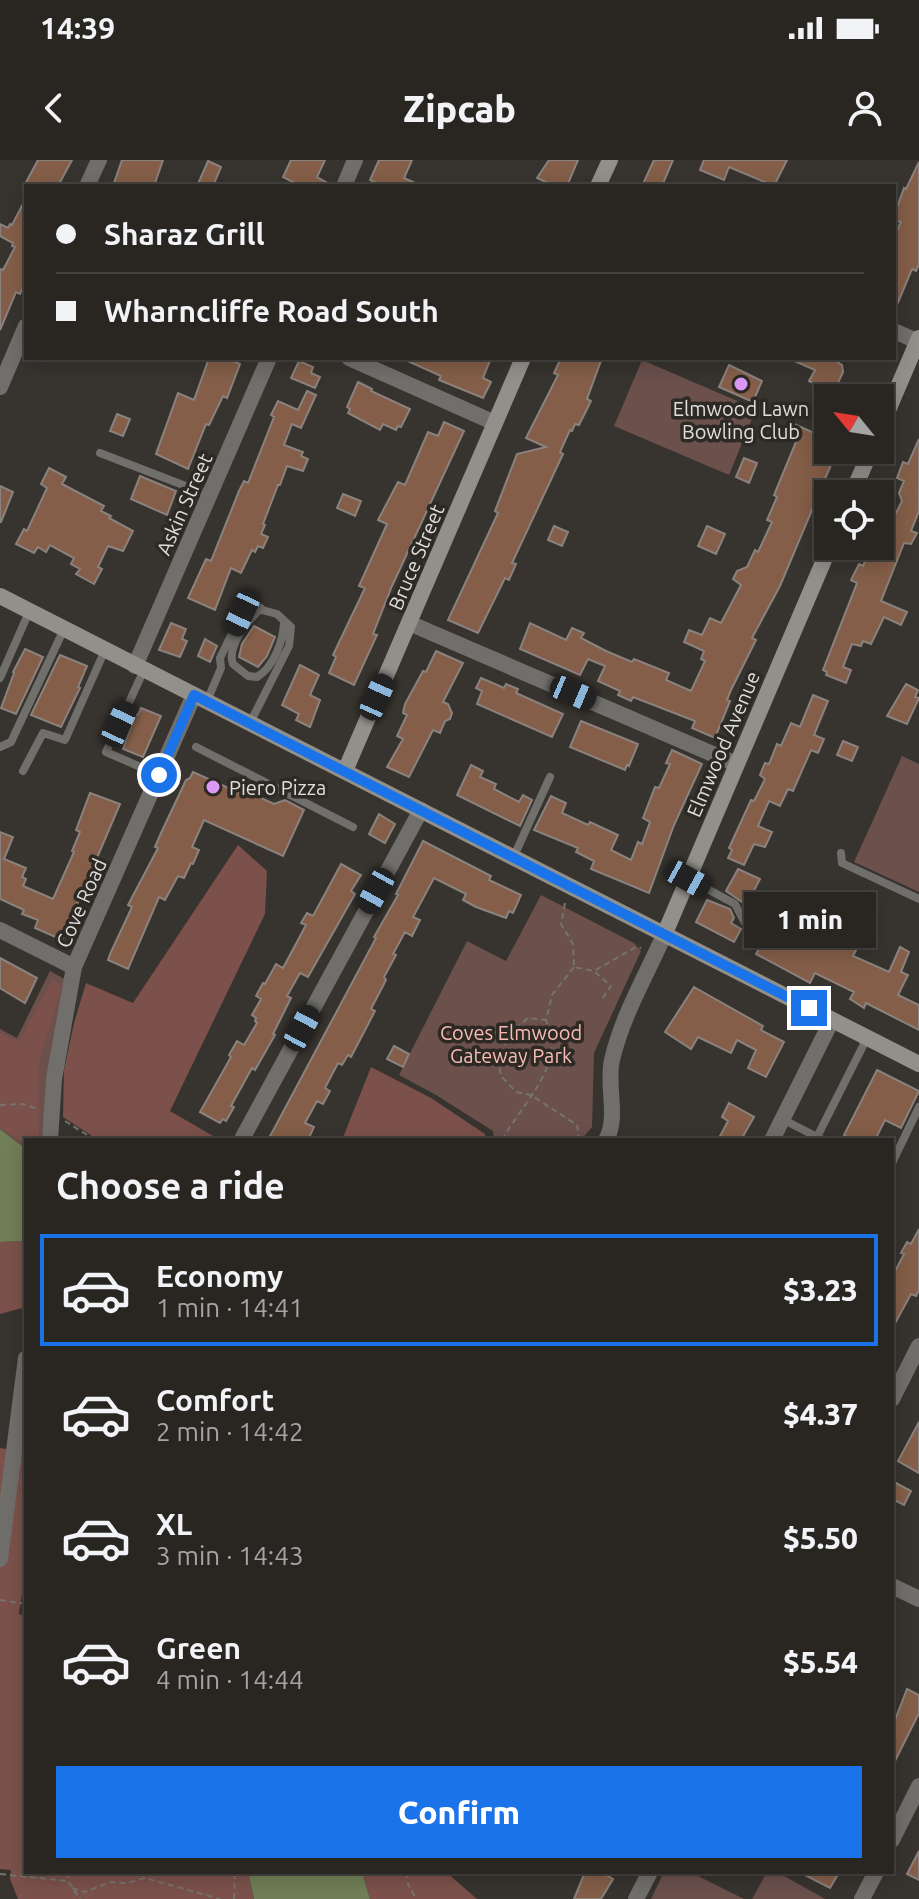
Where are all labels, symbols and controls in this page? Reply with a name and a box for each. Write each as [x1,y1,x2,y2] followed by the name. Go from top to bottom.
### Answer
[40,11,115,45] text: 14:39
[32,86,76,130] icon: back
[843,86,887,130] icon: person
[403,88,516,129] text: Zipcab
[104,217,265,251] text: Sharaz Grill
[104,294,439,328] text: Wharncliffe Road South
[732,375,750,393] marker: Elmwood Lawn Bowling Club
[814,384,894,464] north arrow
[814,384,894,560] map controls
[673,397,809,443] place label: Elmwood Lawn Bowling Club
[151,450,217,558] street label: Askin Street
[814,480,894,560] button: locate
[383,501,449,613] street label: Bruce Street
[221,586,263,640] car
[682,668,764,820] street label: Elmwood Avenue
[356,670,398,724] car
[546,673,600,713] car
[98,697,140,751] car
[141,757,177,793] route start
[229,776,326,799] place label: Piero Pizza
[204,778,222,796] marker: Piero Pizza
[51,855,111,951] street label: Cove Road
[661,857,715,901] car
[354,864,398,918] car
[743,892,875,948] callout: 1 min
[777,905,843,934] text: 1 min
[791,990,827,1026] route end
[280,1001,324,1055] car
[440,1021,582,1067] park label: Coves Elmwood Gateway Park
[56,1165,285,1206] text: Choose a ride
[60,1254,132,1326] icon: car
[156,1259,283,1293] text: Economy
[783,1273,858,1307] text: $3.23
[156,1293,304,1322] text: 1 min · 14:41
[60,1378,132,1450] icon: car
[156,1383,274,1417] text: Comfort
[783,1397,858,1431] text: $4.37
[156,1417,304,1446] text: 2 min · 14:42
[60,1502,132,1574] icon: car
[156,1507,192,1541] text: XL
[783,1521,858,1555] text: $5.50
[156,1541,304,1570] text: 3 min · 14:43
[60,1626,132,1698] icon: car
[156,1631,241,1665] text: Green
[783,1645,858,1679] text: $5.54
[156,1665,304,1694] text: 4 min · 14:44
[56,1766,862,1858] button: Confirm

